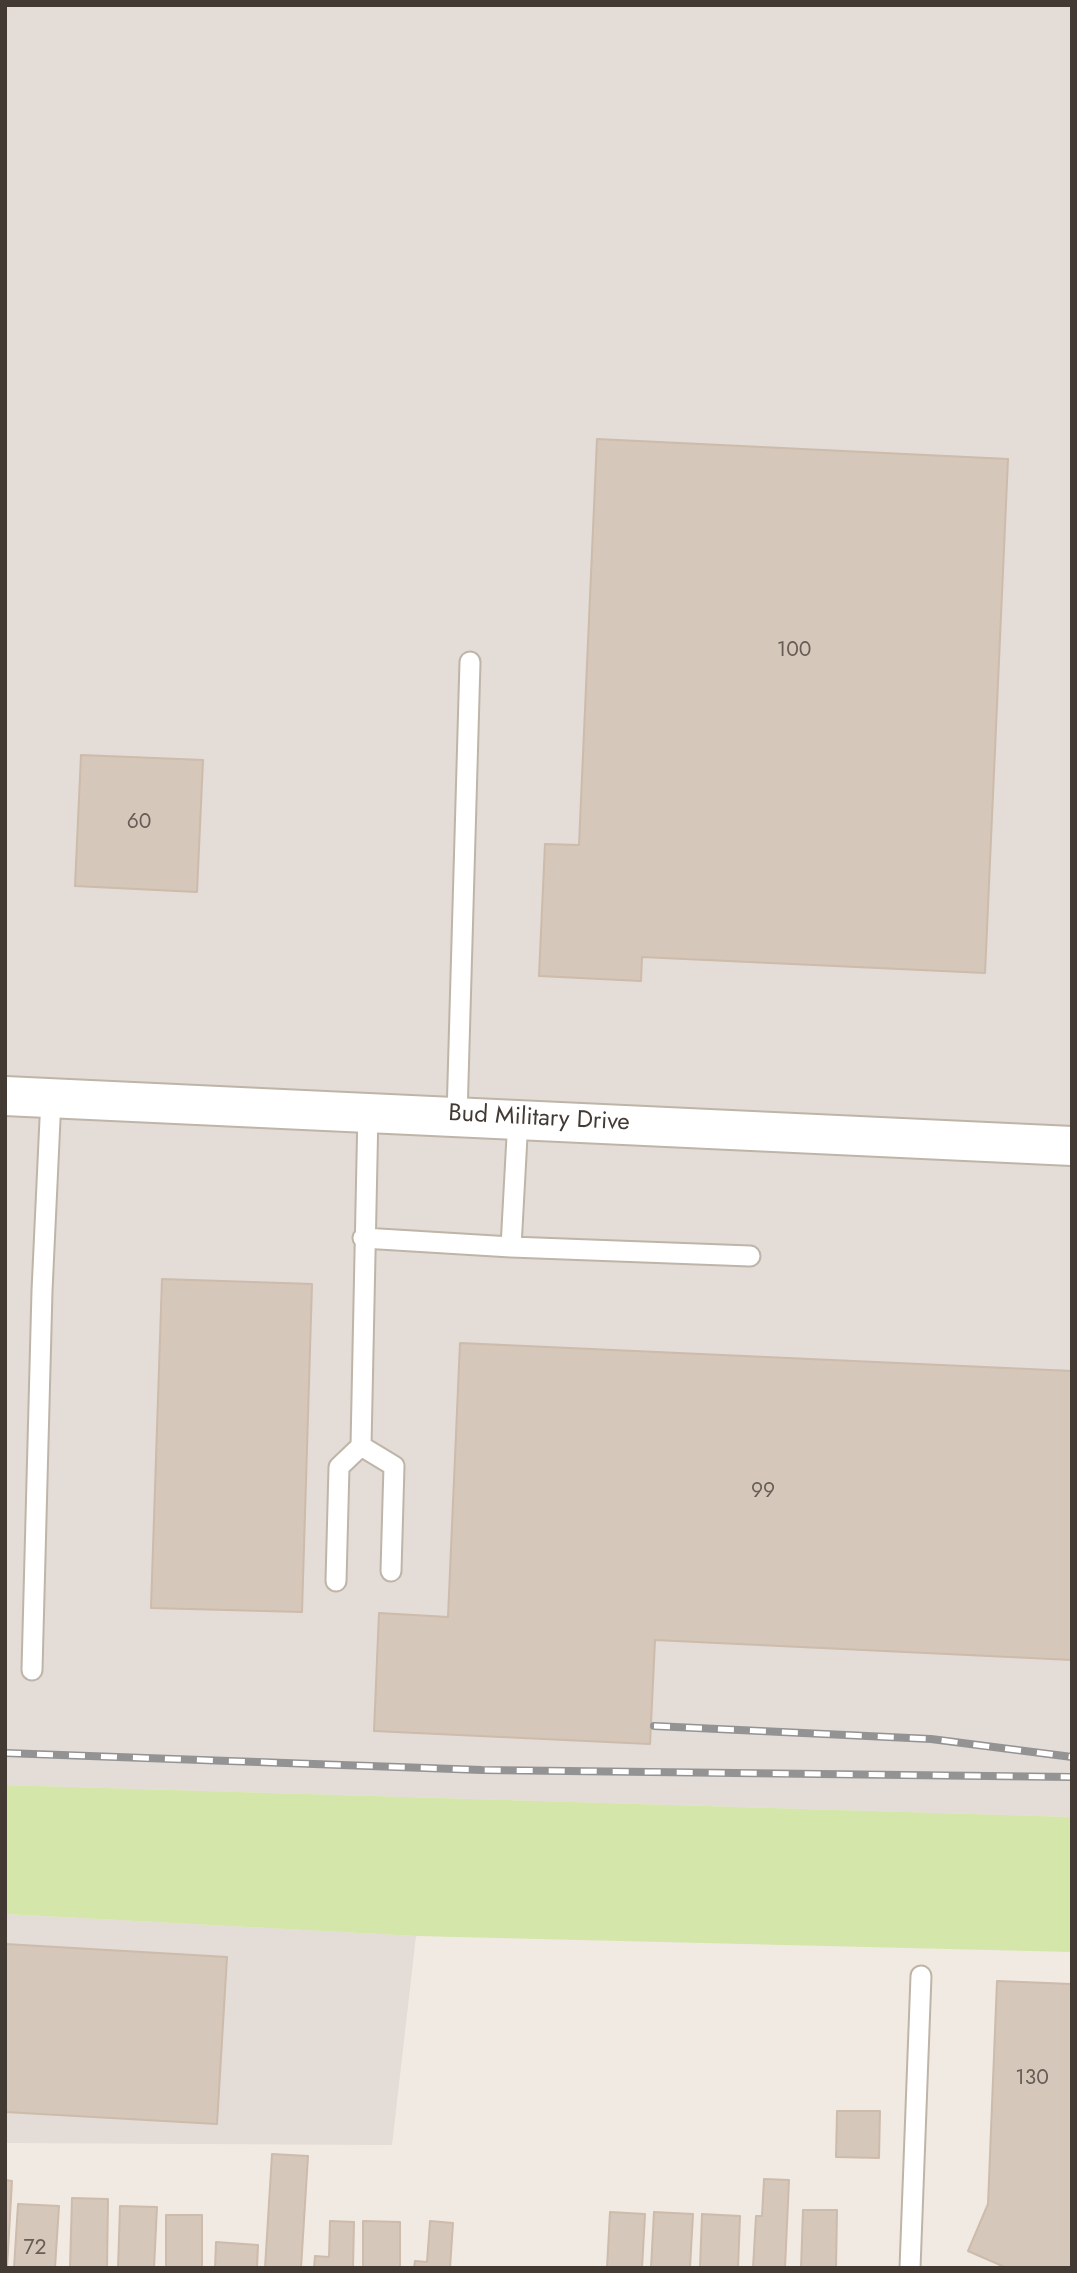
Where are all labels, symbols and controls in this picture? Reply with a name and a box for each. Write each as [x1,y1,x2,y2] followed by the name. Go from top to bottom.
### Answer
[777,638,811,664] house number: 100
[127,810,151,836] house number: 60
[448,1100,630,1138] street label: Bud Military Drive
[751,1479,775,1505] house number: 99
[1015,2066,1049,2092] house number: 130
[24,2236,46,2262] house number: 72

